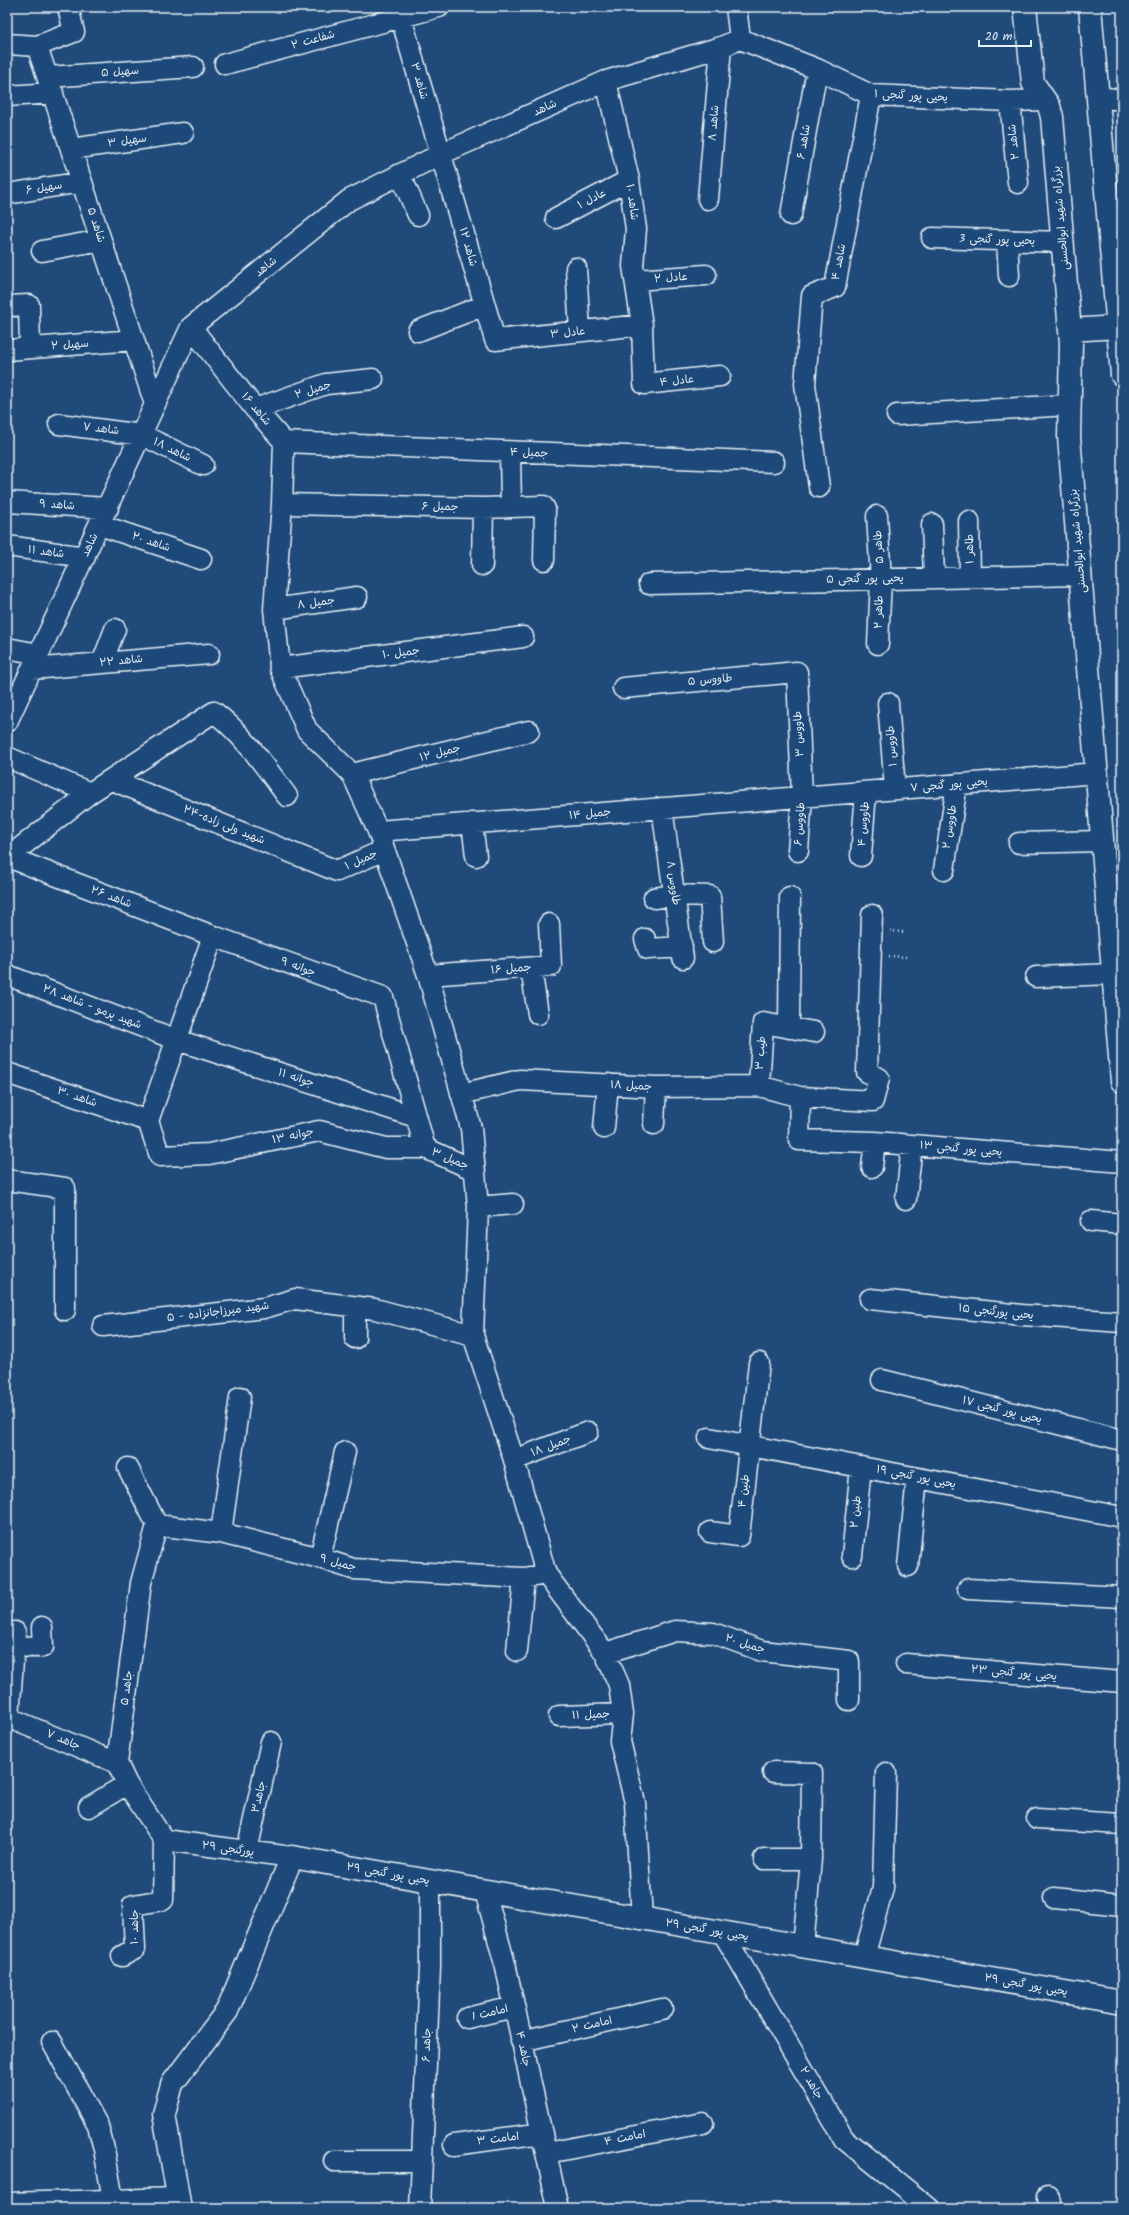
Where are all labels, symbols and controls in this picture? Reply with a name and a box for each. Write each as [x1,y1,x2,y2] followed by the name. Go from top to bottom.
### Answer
[979,22,1031,48] scale bar
[289,26,337,54] street label: شفاعت ۲
[985,27,1013,46] text: 20 m
[405,60,433,102] street label: شاهد ۳
[100,62,140,82] street label: سهیل ۵
[874,85,948,107] street label: یحیی پور گنجی ۱
[530,95,560,121] street label: شاهد
[703,104,725,142] street label: شاهد ۸
[792,123,816,161] street label: شاهد ۶
[1003,123,1025,161] street label: شاهد ۲
[106,129,148,153] street label: سهیل ۳
[1047,165,1075,271] street label: بزرگراه شهید ابوالحسنی
[24,176,64,200] street label: سهیل ۶
[621,183,643,221] street label: شاهد ۱۰
[574,184,610,214] street label: عادل ۱
[82,205,110,245] street label: شاهد ۵
[454,225,482,269] street label: شاهد ۱۲
[959,230,1035,250] street label: یحیی پور گنجی 3
[827,242,851,282] street label: شاهد ۴
[251,252,281,282] street label: شاهد
[653,268,689,288] street label: عادل ۲
[549,322,587,344] street label: عادل ۳
[51,335,89,355] street label: سهیل ۲
[659,370,695,392] street label: عادل ۴
[292,376,334,404] street label: جمیل ۲
[236,388,276,430] street label: شاهد ۱۶
[82,418,120,440] street label: شاهد ۷
[150,433,194,467] street label: شاهد ۱۸
[510,443,548,463] street label: جمیل ۴
[1064,488,1092,594] street label: بزرگراه شهید ابوالحسنی
[39,495,75,515] street label: شاهد ۹
[421,498,459,516] street label: جمیل ۶
[129,527,173,557] street label: شاهد ۲۰
[77,530,103,560] street label: شاهد
[869,530,889,564] street label: طاهر ۵
[961,534,979,564] street label: طاهر ۱
[27,541,65,563] street label: شاهد ۱۱
[826,569,904,589] street label: یحیی پور گنجی ۵
[296,591,336,615] street label: جمیل ۸
[869,595,889,629] street label: طاهر ۲
[381,642,421,664] street label: جمیل ۱۰
[99,650,143,672] street label: شاهد ۲۲
[687,669,733,691] street label: طاووس ۵
[789,710,809,758] street label: طاووس ۳
[882,725,902,767] street label: طاووس ۱
[418,739,462,767] street label: جمیل ۱۲
[910,773,988,797] street label: یحیی پور گنجی ۷
[180,800,268,850] street label: شهید ولی زاده-۲۴
[853,801,875,847] street label: طاووس ۴
[789,802,811,846] street label: طاووس ۶
[568,803,612,825] street label: جمیل ۱۴
[938,804,962,850] street label: طاووس ۲
[342,845,380,875] street label: جمیل ۱
[661,860,685,906] street label: طاووس ۸
[88,881,134,913] street label: شاهد ۲۶
[278,952,318,982] street label: جوانه ۹
[490,959,532,979] street label: جمیل ۱۶
[40,980,144,1034] street label: شهید پرمو - شاهد ۲۸
[751,1035,771,1071] street label: طیب ۳
[276,1064,316,1092] street label: جوانه ۱۱
[610,1076,652,1096] street label: جمیل ۱۸
[55,1082,99,1112] street label: شاهد ۳۰
[271,1123,315,1149] street label: جوانه ۱۳
[919,1136,1003,1162] street label: یحیی پور گنجی ۱۳
[429,1143,471,1175] street label: جمیل ۳
[166,1297,270,1327] street label: شهید میرزاجانزاده - ۵
[957,1299,1035,1325] street label: یحیی پورگنجی ۱۵
[960,1391,1044,1429] street label: یحیی پور گنجی ۱۷
[528,1430,574,1462] street label: جمیل ۱۸
[875,1460,957,1494] street label: یحیی پور گنجی ۱۹
[733,1473,755,1509] street label: طنین ۴
[845,1495,867,1529] street label: طنین ۲
[318,1550,358,1576] street label: جمیل ۹
[723,1629,767,1659] street label: جمیل ۲۰
[970,1660,1058,1686] street label: یحیی پور گنجی ۲۳
[116,1669,138,1707] street label: جاهد ۵
[572,1705,610,1725] street label: جمیل ۱۱
[43,1725,83,1755] street label: جاهد ۷
[247,1779,271,1815] street label: جاهد۳
[201,1836,255,1862] street label: پورگنجی ۲۹
[345,1858,431,1890] street label: یحیی پور گنجی ۲۹
[126,1909,144,1945] street label: جاهد ۱۰
[664,1914,750,1946] street label: یحیی پور گنجی ۲۹
[983,1969,1069,2001] street label: یحیی پور گنجی ۲۹
[470,2000,510,2026] street label: امامت 1
[570,2012,614,2038] street label: امامت ۲
[417,2028,437,2062] street label: جاهد ۶
[510,2030,536,2068] street label: جاهد ۴
[794,2063,828,2103] street label: جاهد ۲
[603,2125,647,2151] street label: امامت ۴
[476,2127,520,2151] street label: امامت ۳

